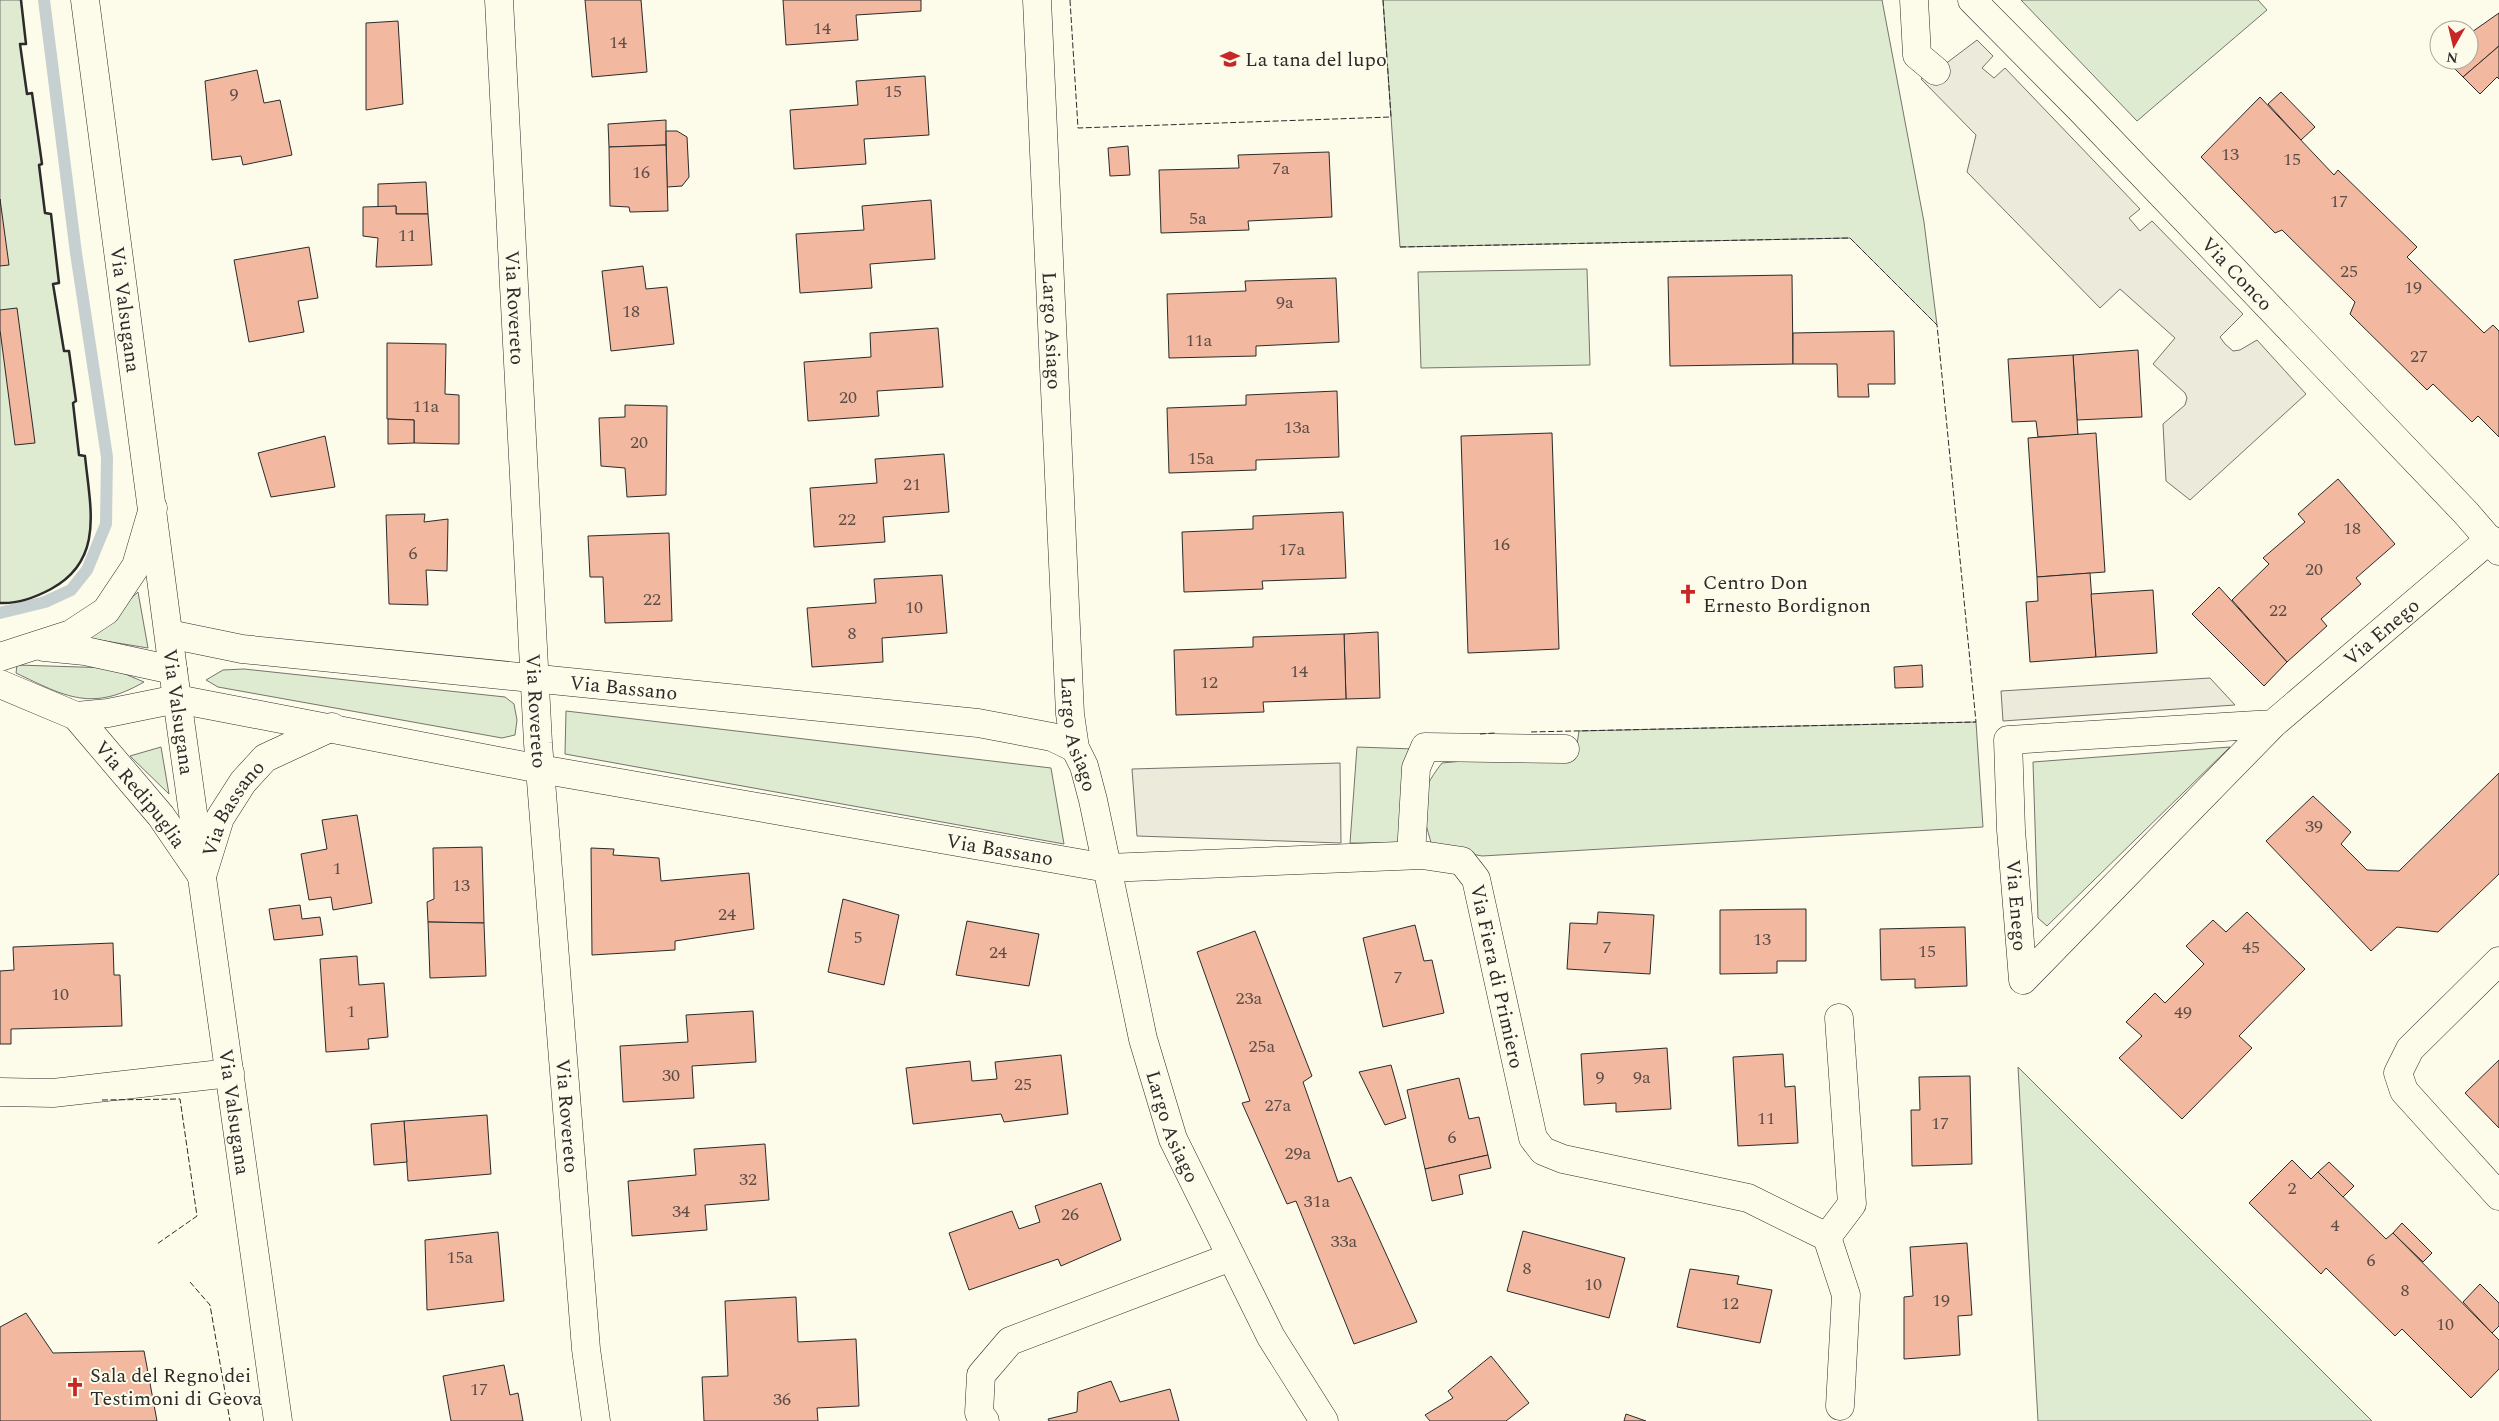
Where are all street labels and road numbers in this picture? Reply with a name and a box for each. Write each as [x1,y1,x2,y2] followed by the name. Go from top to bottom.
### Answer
[2193,230,2280,318] street label: Via Conco
[101,245,148,375] street label: Via Valsugana
[496,250,532,366] street label: Via Rovereto
[1034,271,1069,390] street label: Largo Asiago
[2337,591,2426,674] street label: Via Enego
[154,647,202,777] street label: Via Valsugana
[517,653,554,770] street label: Via Rovereto
[568,668,679,709] street label: Via Bassano
[1052,676,1104,795] street label: Largo Asiago
[87,734,193,855] street label: Via Redipuglia
[195,754,272,861] street label: Via Bassano
[944,826,1055,874] street label: Via Bassano
[1997,858,2035,952] street label: Via Enego
[1462,882,1531,1072] street label: Via Fiera di Primiero
[210,1047,257,1177] street label: Via Valsugana
[547,1058,586,1174] street label: Via Rovereto
[1137,1067,1206,1188] street label: Largo Asiago

